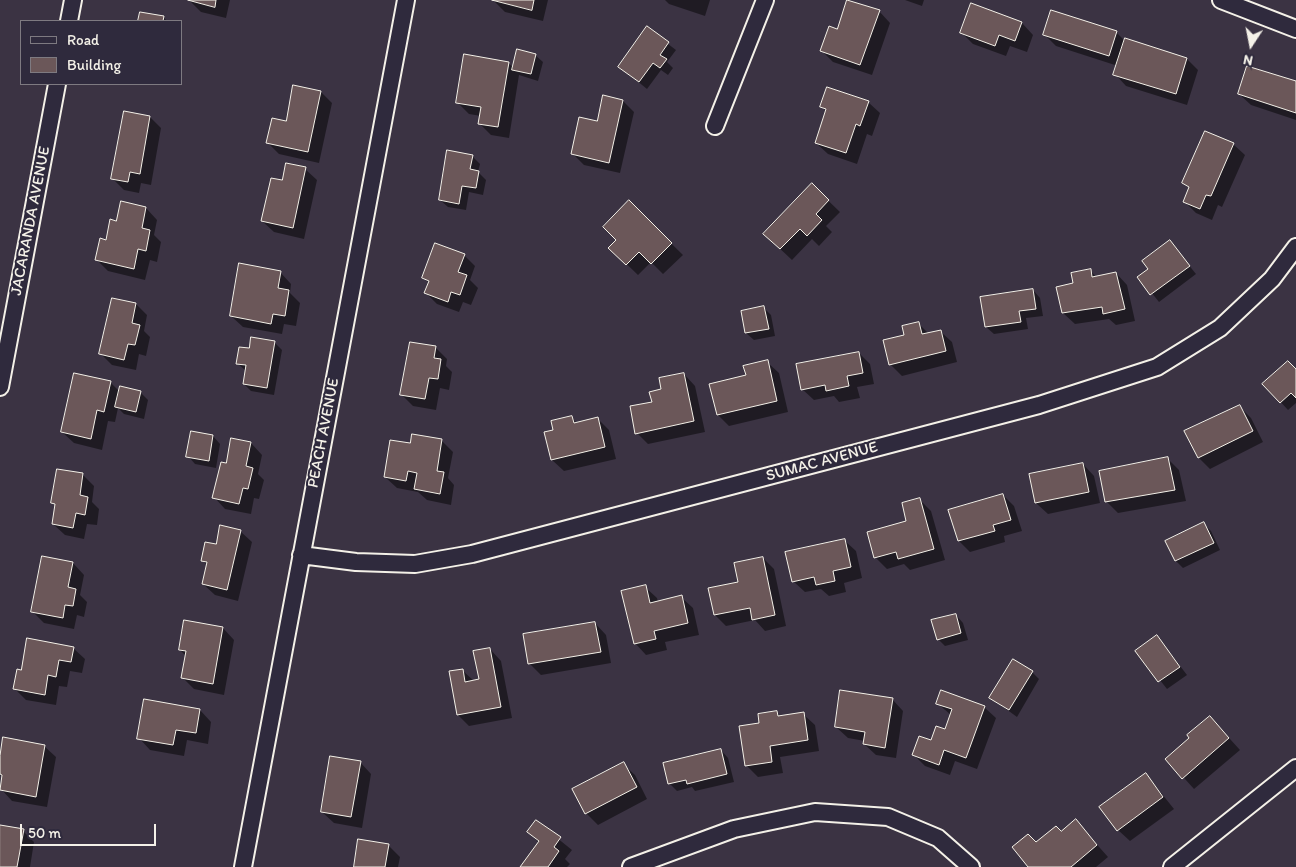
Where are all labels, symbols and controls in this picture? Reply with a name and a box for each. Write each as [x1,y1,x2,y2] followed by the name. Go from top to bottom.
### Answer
[20,20,182,85] legend
[1226,20,1276,70] north arrow
[67,31,99,49] text: Road
[1242,51,1254,69] text: N
[67,56,121,74] text: Building
[7,145,55,297] street label: JACARANDA AVENUE
[304,376,344,490] street label: PEACH AVENUE
[764,438,880,486] street label: SUMAC AVENUE
[22,814,159,846] scale bar
[28,824,61,842] text: 50 m

